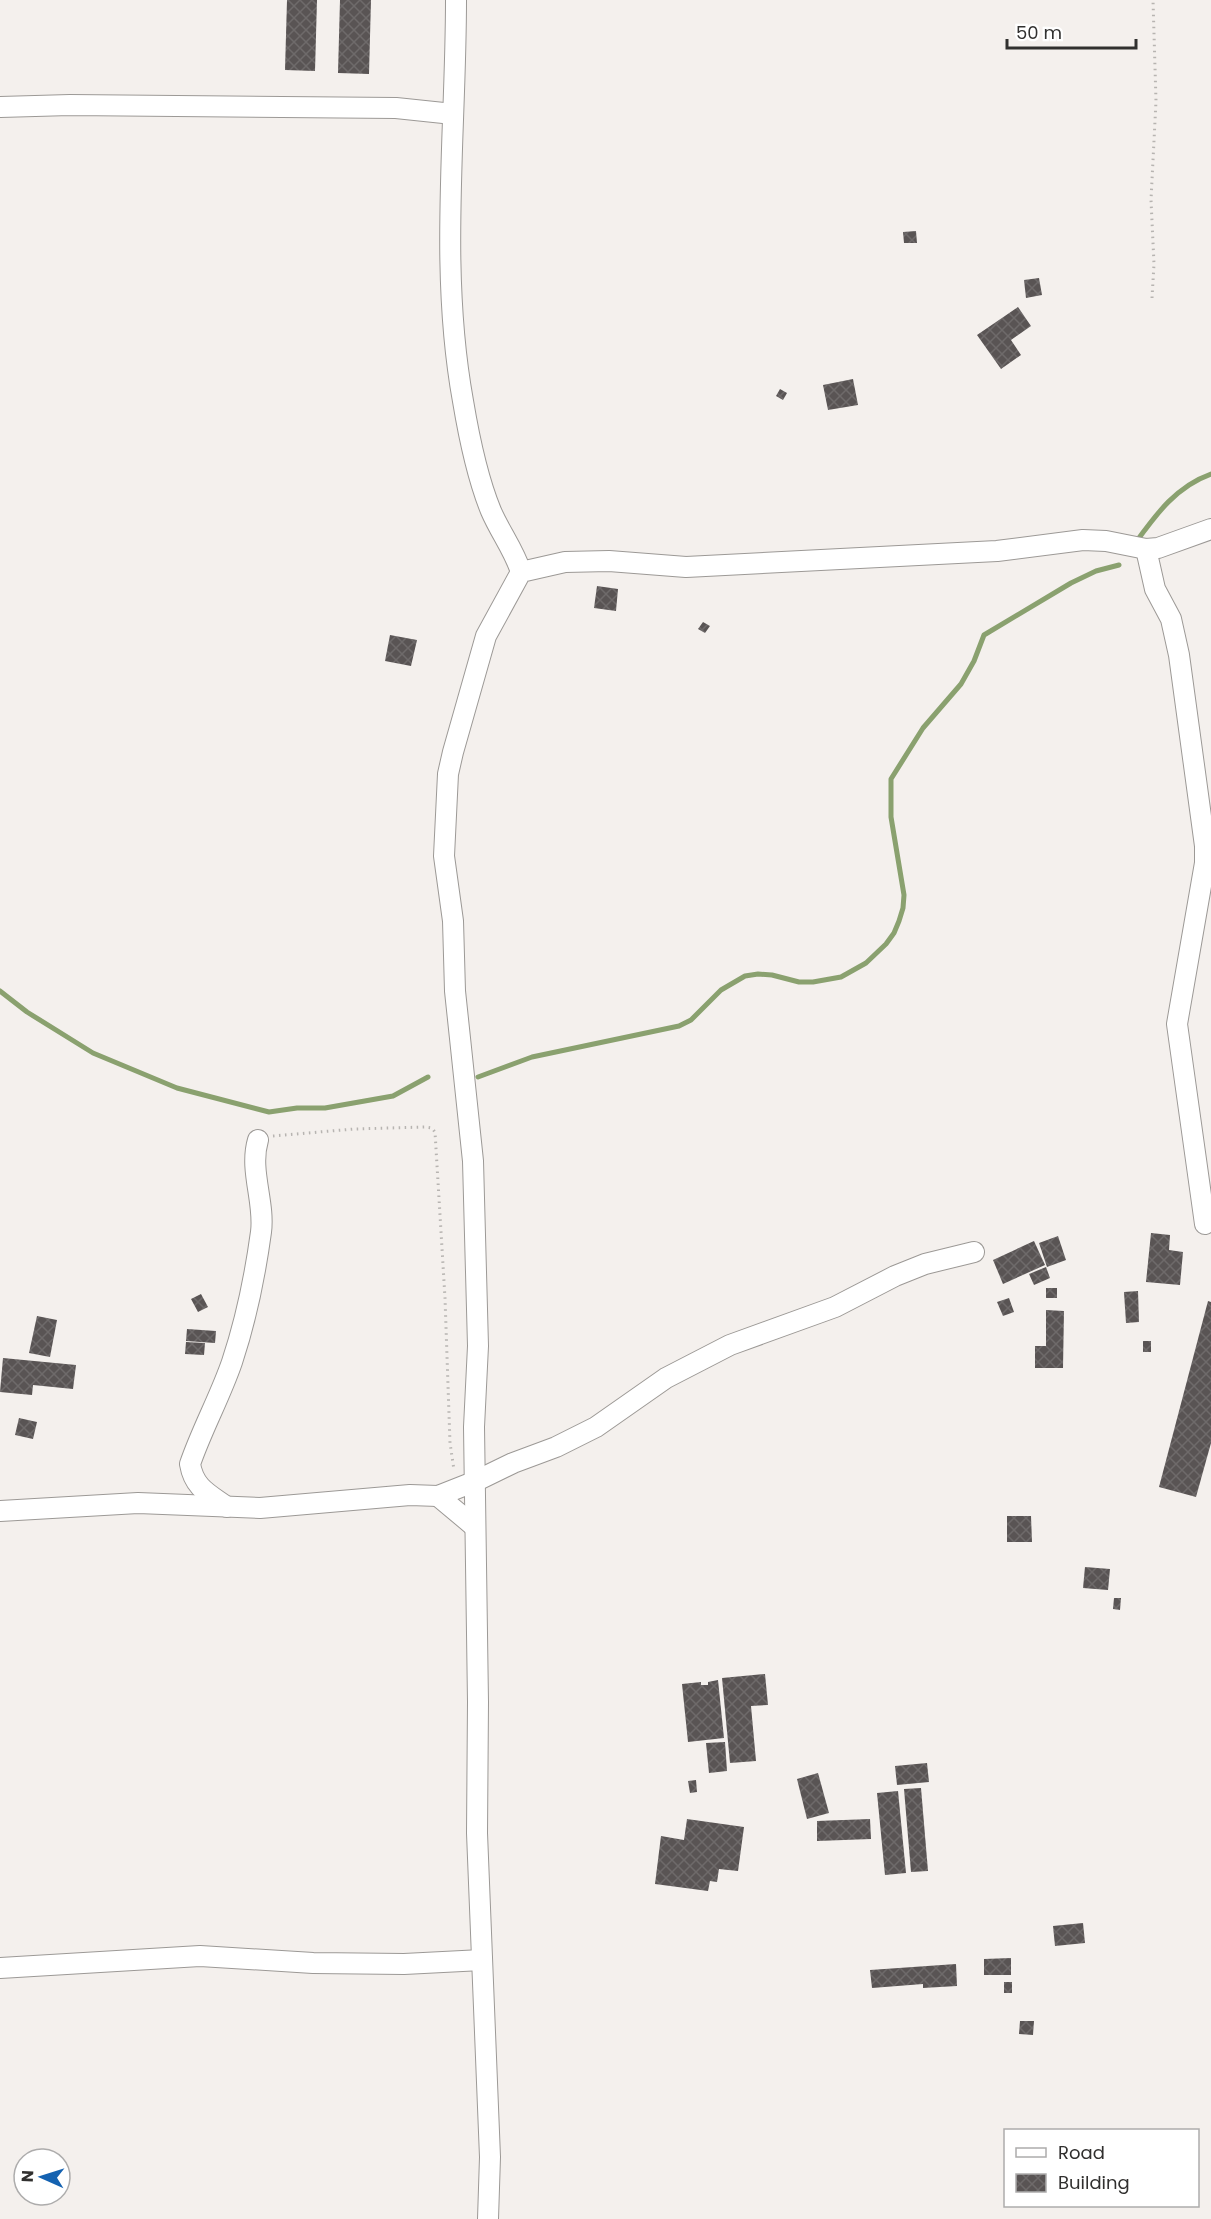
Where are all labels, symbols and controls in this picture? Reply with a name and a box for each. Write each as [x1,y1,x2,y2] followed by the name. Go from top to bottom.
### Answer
[1007,12,1136,50] scale bar
[1016,20,1062,45] text: 50 m
[1004,2129,1199,2207] legend
[1058,2140,1105,2165] text: Road
[12,2147,72,2207] north arrow
[16,2170,39,2183] text: N
[1058,2170,1130,2195] text: Building

